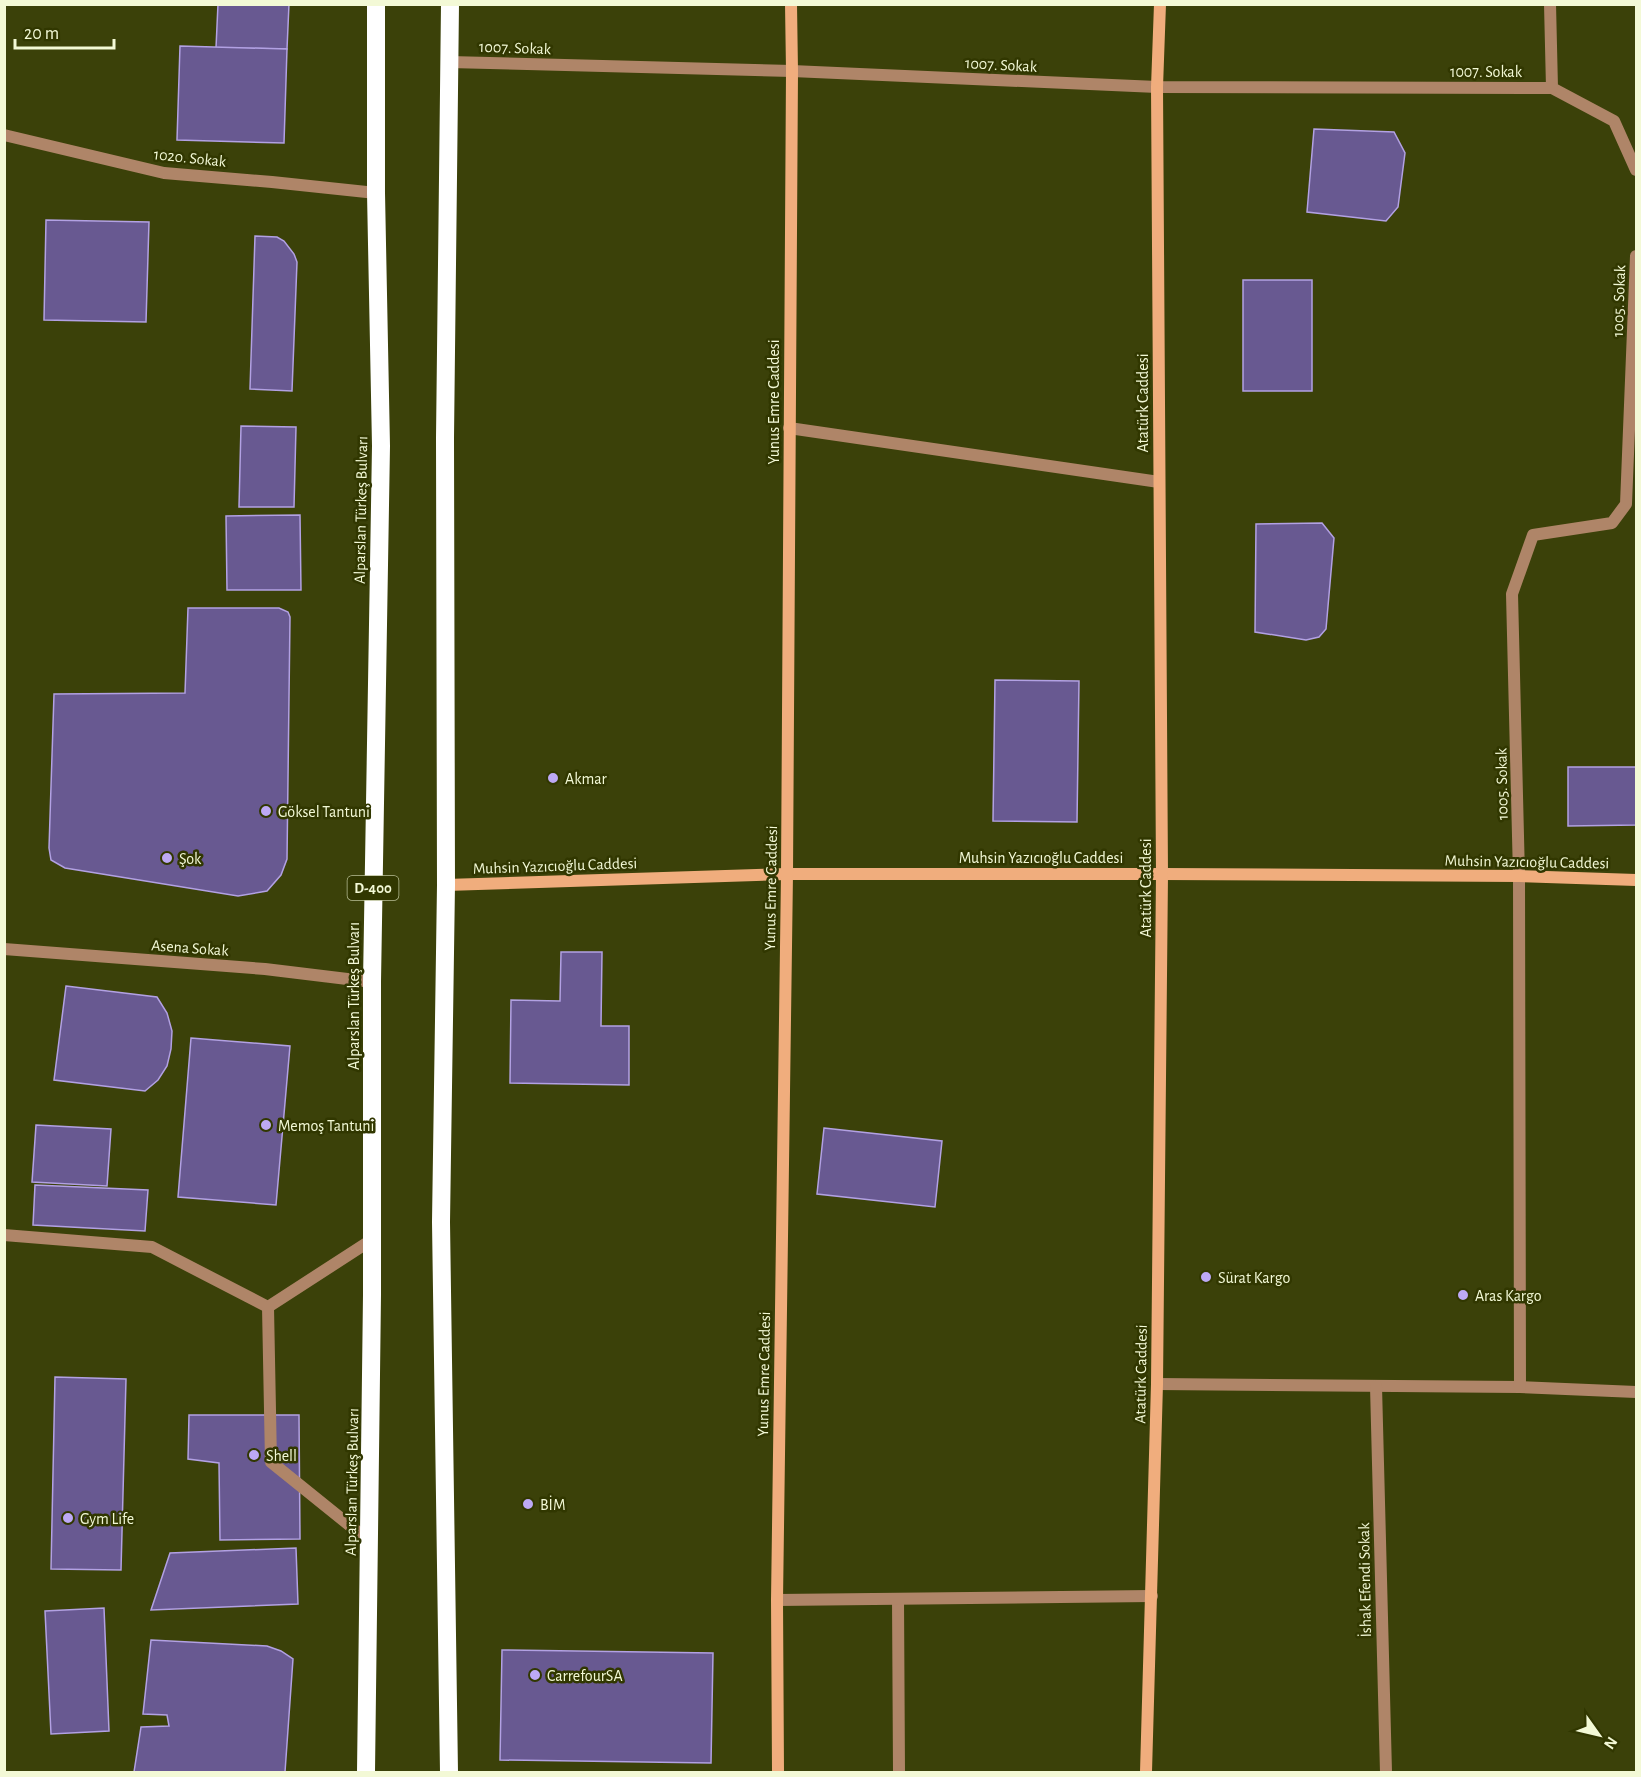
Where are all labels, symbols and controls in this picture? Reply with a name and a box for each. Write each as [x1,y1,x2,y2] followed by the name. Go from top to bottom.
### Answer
[15,12,114,50] scale bar
[24,25,59,43] text: 20 m
[479,39,552,57] street label: 1007. Sokak
[965,55,1038,75] street label: 1007. Sokak
[1450,64,1523,80] street label: 1007. Sokak
[153,146,228,170] street label: 1020. Sokak
[1610,264,1628,337] street label: 1005. Sokak
[766,339,782,465] street label: Yunus Emre Caddesi
[1135,353,1151,453] street label: Atatürk Caddesi
[352,436,370,584] street label: Alparslan Türkeş Bulvarı
[1493,747,1511,820] street label: 1005. Sokak
[546,771,560,785] marker: Akmar
[565,771,608,787] place label: Akmar
[259,804,273,818] marker: Göksel Tantuni
[278,804,370,820] place label: Göksel Tantuni
[762,825,780,951] street label: Yunus Emre Caddesi
[1138,838,1154,938] street label: Atatürk Caddesi
[959,850,1123,866] street label: Muhsin Yazıcıoğlu Caddesi
[160,851,174,865] marker: Şok
[179,851,202,867] place label: Şok
[1445,853,1609,871] street label: Muhsin Yazıcıoğlu Caddesi
[472,855,638,877] street label: Muhsin Yazıcıoğlu Caddesi
[348,876,398,900] road number: D-400
[346,922,362,1070] street label: Alparslan Türkeş Bulvarı
[151,937,230,959] street label: Asena Sokak
[259,1118,273,1132] marker: Memoş Tantuni
[278,1118,374,1134] place label: Memoş Tantuni
[1199,1270,1213,1284] marker: Sürat Kargo
[1218,1270,1290,1286] place label: Sürat Kargo
[1456,1288,1470,1302] marker: Aras Kargo
[1475,1288,1542,1304] place label: Aras Kargo
[755,1311,773,1437] street label: Yunus Emre Caddesi
[1132,1324,1150,1424] street label: Atatürk Caddesi
[343,1408,361,1556] street label: Alparslan Türkeş Bulvarı
[247,1448,261,1462] marker: Shell
[266,1448,297,1464] place label: Shell
[540,1495,566,1513] place label: BİM
[521,1497,535,1511] marker: BİM
[61,1511,75,1525] marker: Gym Life
[80,1511,134,1528] place label: Gym Life
[1354,1522,1374,1637] street label: İshak Efendi Sokak
[528,1668,542,1682] marker: CarrefourSA
[547,1668,623,1684] place label: CarrefourSA
[1569,1705,1629,1765] north arrow
[1601,1734,1620,1752] text: N

